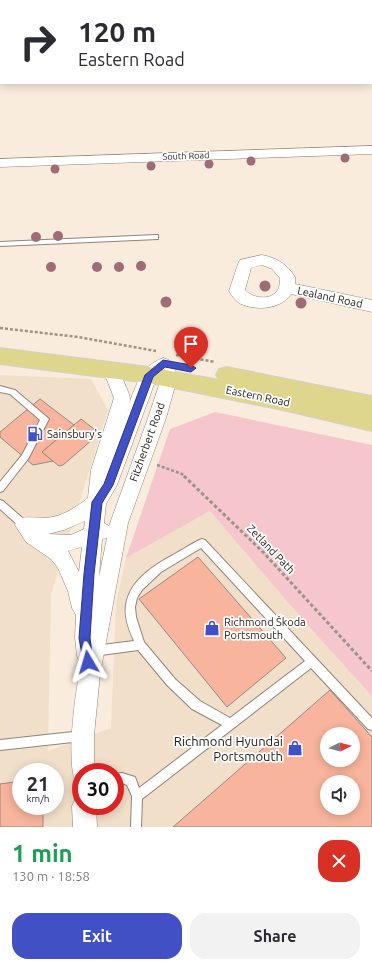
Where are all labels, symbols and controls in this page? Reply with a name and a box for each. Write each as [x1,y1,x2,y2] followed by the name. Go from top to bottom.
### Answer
[12,16,64,68] icon: right
[78,16,156,47] text: 120 m
[78,49,185,69] text: Eastern Road
[163,150,209,162] street label: South Road
[296,284,364,310] street label: Lealand Road
[174,327,208,368] pin
[180,333,202,355] icon: arrive
[225,383,291,409] street label: Eastern Road
[127,401,167,483] street label: Fitzherbert Road
[26,425,44,443] fuel station icon: Sainsbury's
[47,428,102,440] place label: Sainsbury's
[245,522,297,576] street label: Zetland Path
[224,615,306,641] place label: Richmond Škoda Portsmouth
[203,619,221,637] shop icon: Richmond Škoda Portsmouth
[67,641,109,683] position arrow
[320,727,360,767] north arrow
[320,727,360,815] map controls
[174,734,283,763] place label: Richmond Hyundai Portsmouth
[286,739,304,757] shop icon: Richmond Hyundai Portsmouth
[72,763,124,815] speed limit sign: 30
[27,772,49,795] text: 21
[320,775,360,815] button: sound
[26,793,50,804] text: km/h
[12,840,73,867] text: 1 min
[318,840,360,882] button: close
[12,869,90,883] text: 130 m · 18:58
[12,913,182,959] button: Exit
[190,913,360,959] button: Share

